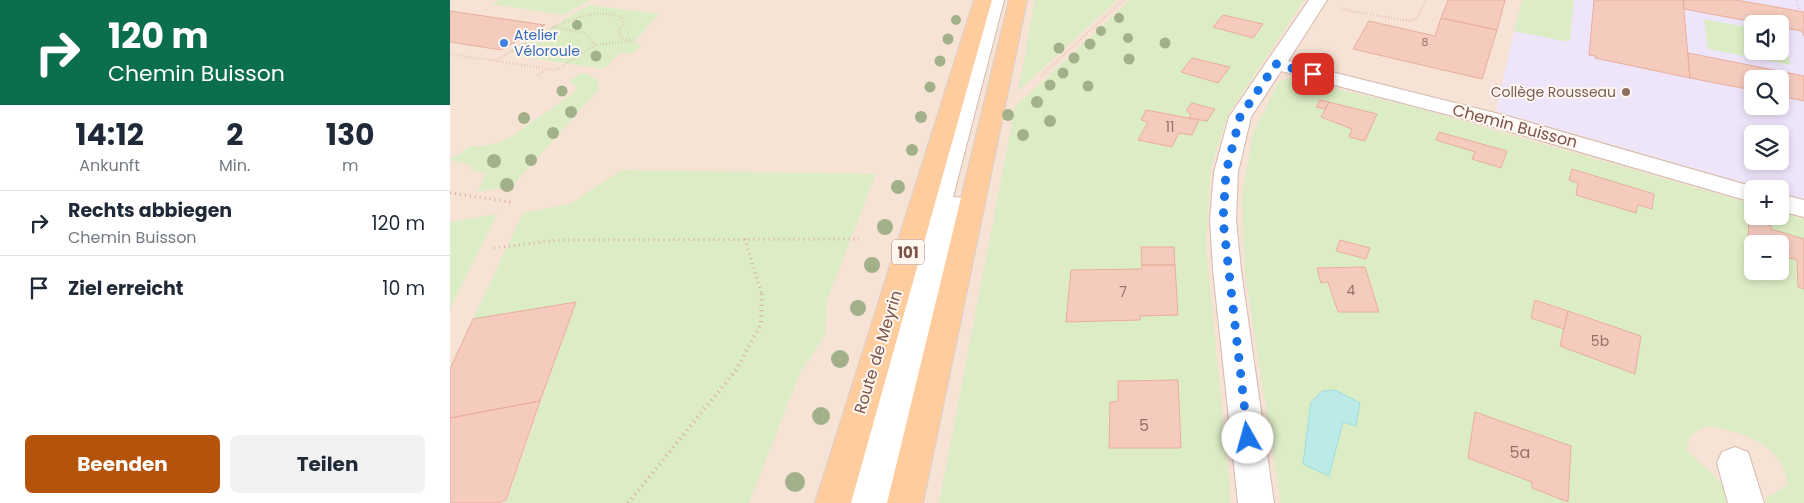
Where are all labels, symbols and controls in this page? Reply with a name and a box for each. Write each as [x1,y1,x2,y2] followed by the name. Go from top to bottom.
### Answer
[108,11,208,60] text: 120 m
[1744,15,1789,280] map controls
[1744,15,1789,60] button: sound
[25,20,90,85] icon: right
[514,25,580,61] place label: Atelier Véloroule
[1422,34,1429,50] house number: 8
[498,37,510,49] marker: Atelier Véloroule
[1292,53,1334,95] pin
[108,58,285,89] text: Chemin Buisson
[1299,60,1327,88] icon: arrive
[1744,70,1789,115] button: search
[1491,82,1616,102] place label: Collège Rousseau
[1620,86,1632,98] marker: Collège Rousseau
[1450,98,1580,154] street label: Chemin Buisson
[75,113,144,156] text: 14:12
[226,113,243,156] text: 2
[326,113,375,156] text: 130
[1166,117,1174,137] house number: 11
[1744,125,1789,170] button: layers
[79,154,140,177] text: Ankunft
[219,154,250,177] text: Min.
[342,154,358,177] text: m
[1744,180,1789,225] button: +
[68,197,232,224] text: Rechts abbiegen
[25,209,53,237] icon: right
[371,210,425,237] text: 120 m
[68,226,197,249] text: Chemin Buisson
[1744,235,1789,280] button: −
[892,240,924,264] road number: 101
[25,274,53,302] icon: arrive
[68,275,184,302] text: Ziel erreicht
[382,275,425,302] text: 10 m
[1347,280,1356,300] house number: 4
[1119,282,1127,302] house number: 7
[848,287,908,417] street label: Route de Meyrin
[1591,331,1609,351] house number: 5b
[1221,411,1273,463] position arrow
[1139,414,1149,437] house number: 5
[25,435,220,493] button: Beenden
[230,435,425,493] button: Teilen
[1510,441,1530,464] house number: 5a

